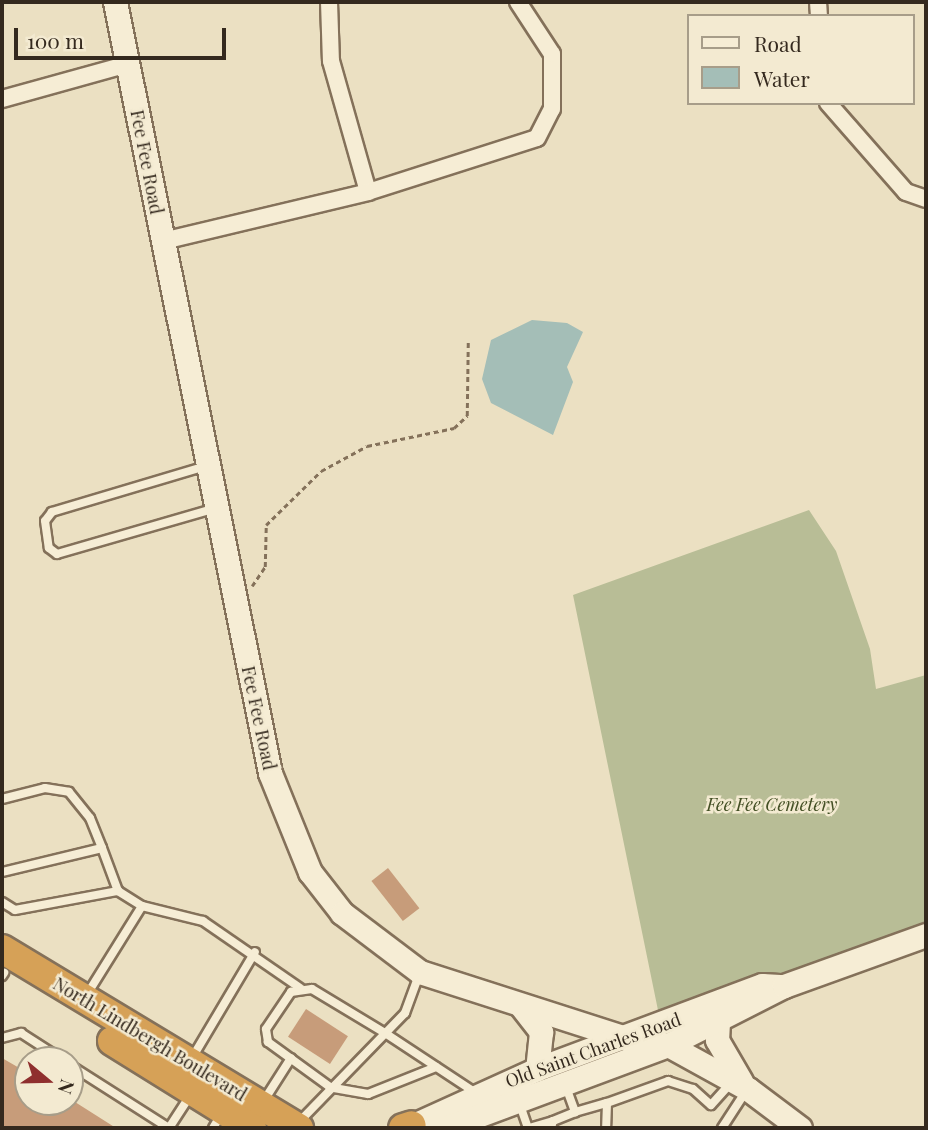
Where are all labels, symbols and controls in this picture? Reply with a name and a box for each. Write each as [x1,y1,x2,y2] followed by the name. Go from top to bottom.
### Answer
[18,14,229,58] scale bar
[687,14,914,105] legend
[27,26,84,54] text: 100 m
[754,29,802,57] text: Road
[754,64,810,92] text: Water
[126,108,168,216] street label: Fee Fee Road
[237,664,281,772] street label: Fee Fee Road
[706,793,838,815] park label: Fee Fee Cemetery
[49,973,251,1105] street label: North Lindbergh Boulevard
[502,1008,684,1092] street label: Old Saint Charles Road
[14,1046,84,1116] north arrow

